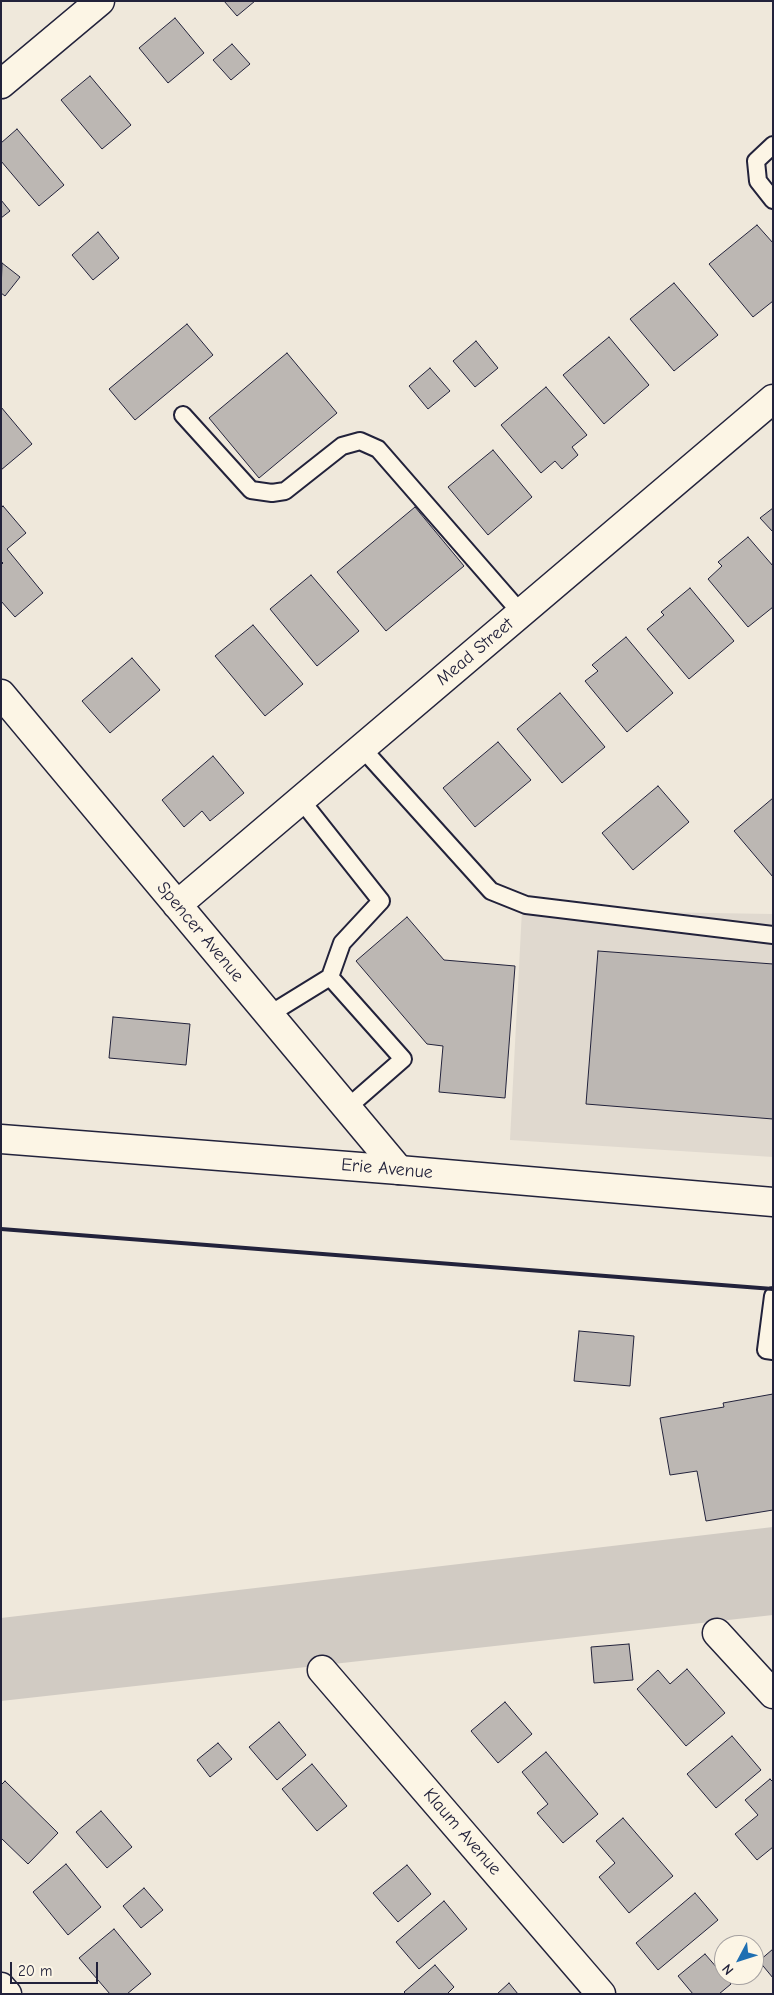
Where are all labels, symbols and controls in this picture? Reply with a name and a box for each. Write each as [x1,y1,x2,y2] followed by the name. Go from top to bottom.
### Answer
[432,614,518,690] street label: Mead Street
[152,878,248,986] street label: Spencer Avenue
[340,1154,434,1184] street label: Erie Avenue
[418,1784,506,1880] street label: Klaum Avenue
[714,1935,764,1985] north arrow
[12,1952,100,1984] scale bar
[718,1960,737,1978] text: N
[18,1962,52,1980] text: 20 m

